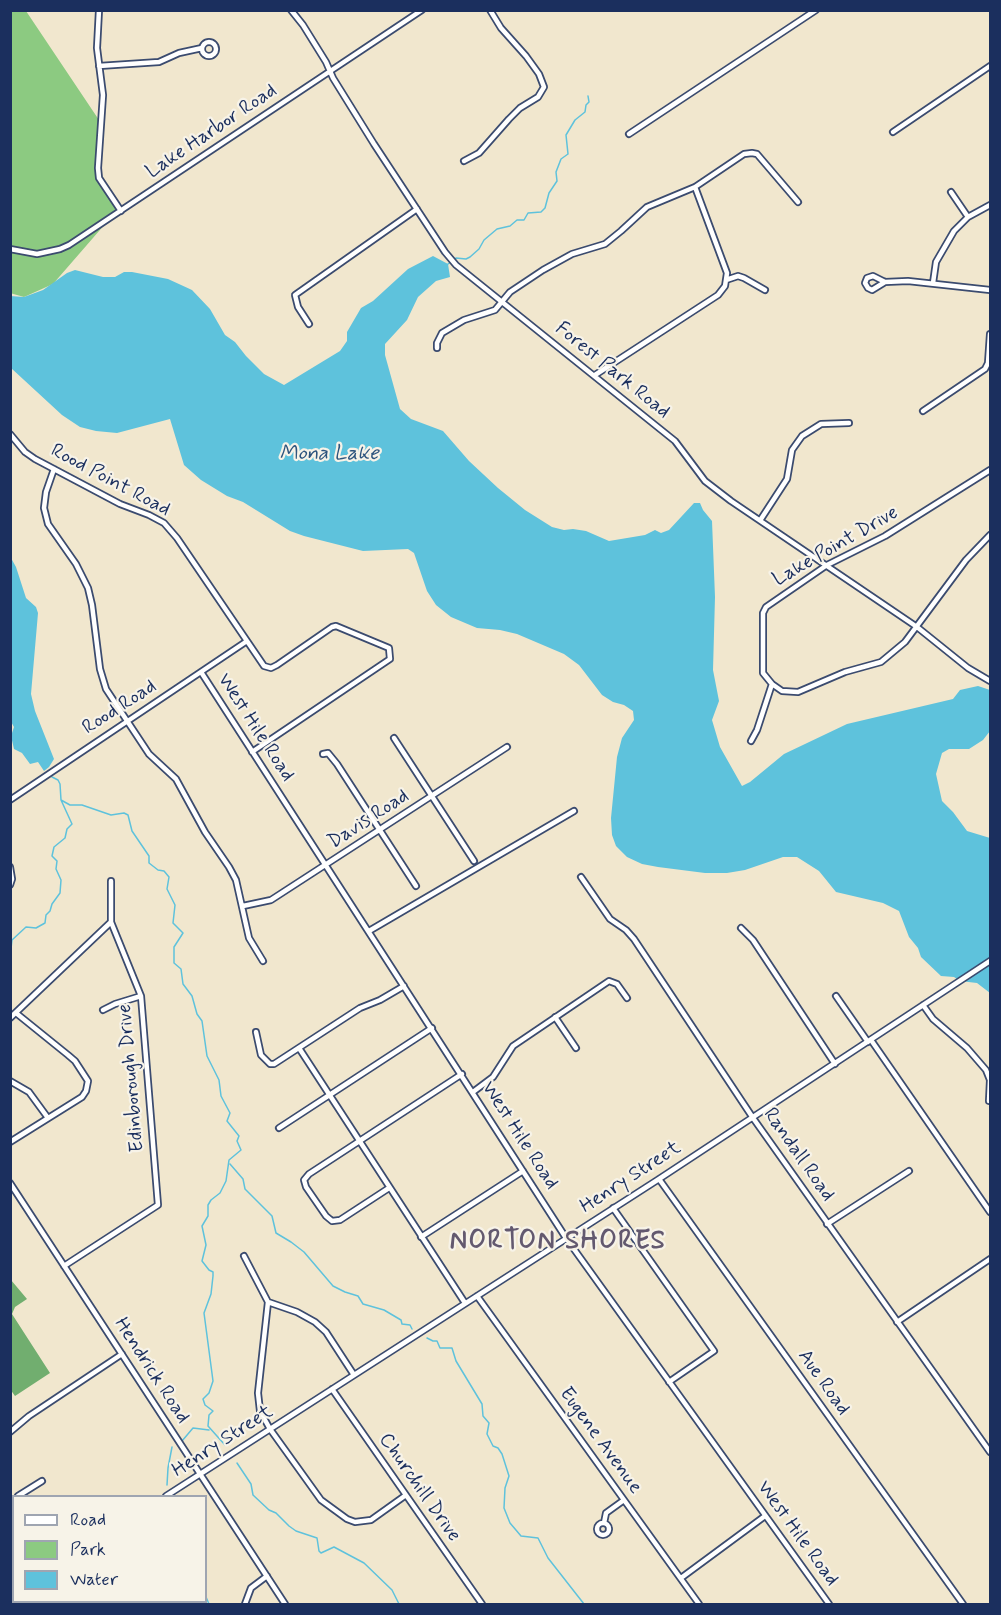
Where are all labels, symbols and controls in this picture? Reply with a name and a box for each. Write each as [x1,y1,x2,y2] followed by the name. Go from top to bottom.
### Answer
[142,79,282,185] street label: Lake Harbor Road
[550,317,674,425] street label: Forest Park Road
[46,439,174,523] street label: Rood Point Road
[279,442,379,468] water label: Mona Lake
[769,501,903,593] street label: Lake Point Drive
[211,670,299,786] street label: West Hile Road
[79,675,161,741] street label: Rood Road
[324,785,414,855] street label: Davis Road
[114,1003,150,1153] street label: Edinborough Drive
[475,1078,563,1194] street label: West Hile Road
[757,1104,839,1206] street label: Randall Road
[576,1137,686,1219] street label: Henry Street
[446,1227,670,1259] district label: NORTON SHORES
[108,1314,194,1428] street label: Hendrick Road
[792,1345,854,1421] street label: Aue Road
[553,1383,647,1499] street label: Eugene Avenue
[168,1401,278,1483] street label: Henry Street
[373,1429,465,1547] street label: Churchill Drive
[751,1477,843,1591] street label: West Hile Road
[12,1495,207,1603] legend
[70,1508,106,1532] text: Road
[70,1538,106,1562] text: Park
[70,1568,118,1592] text: Water

